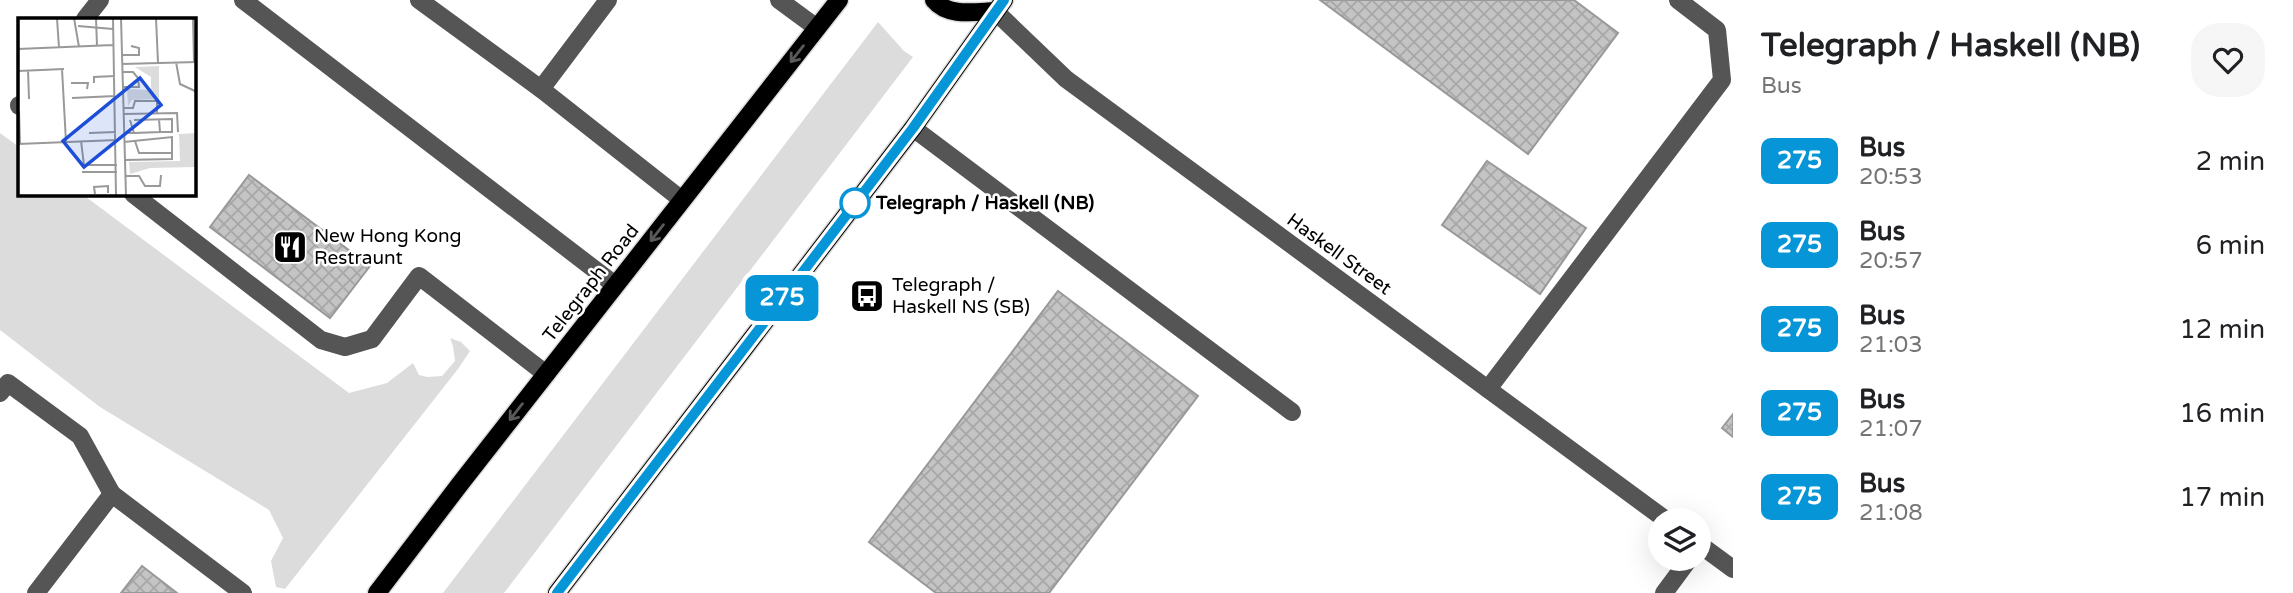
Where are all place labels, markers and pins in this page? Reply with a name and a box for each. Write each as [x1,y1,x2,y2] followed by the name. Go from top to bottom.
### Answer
[840,188,870,218] marker: Telegraph / Haskell (NB)
[875,192,1094,215] place label: Telegraph / Haskell (NB)
[314,225,462,269] place label: New Hong Kong Restraunt
[271,228,309,266] restaurant icon: New Hong Kong Restraunt
[892,274,1030,318] place label: Telegraph / Haskell NS (SB)
[848,277,886,315] bus stop icon: Telegraph / Haskell NS (SB)

